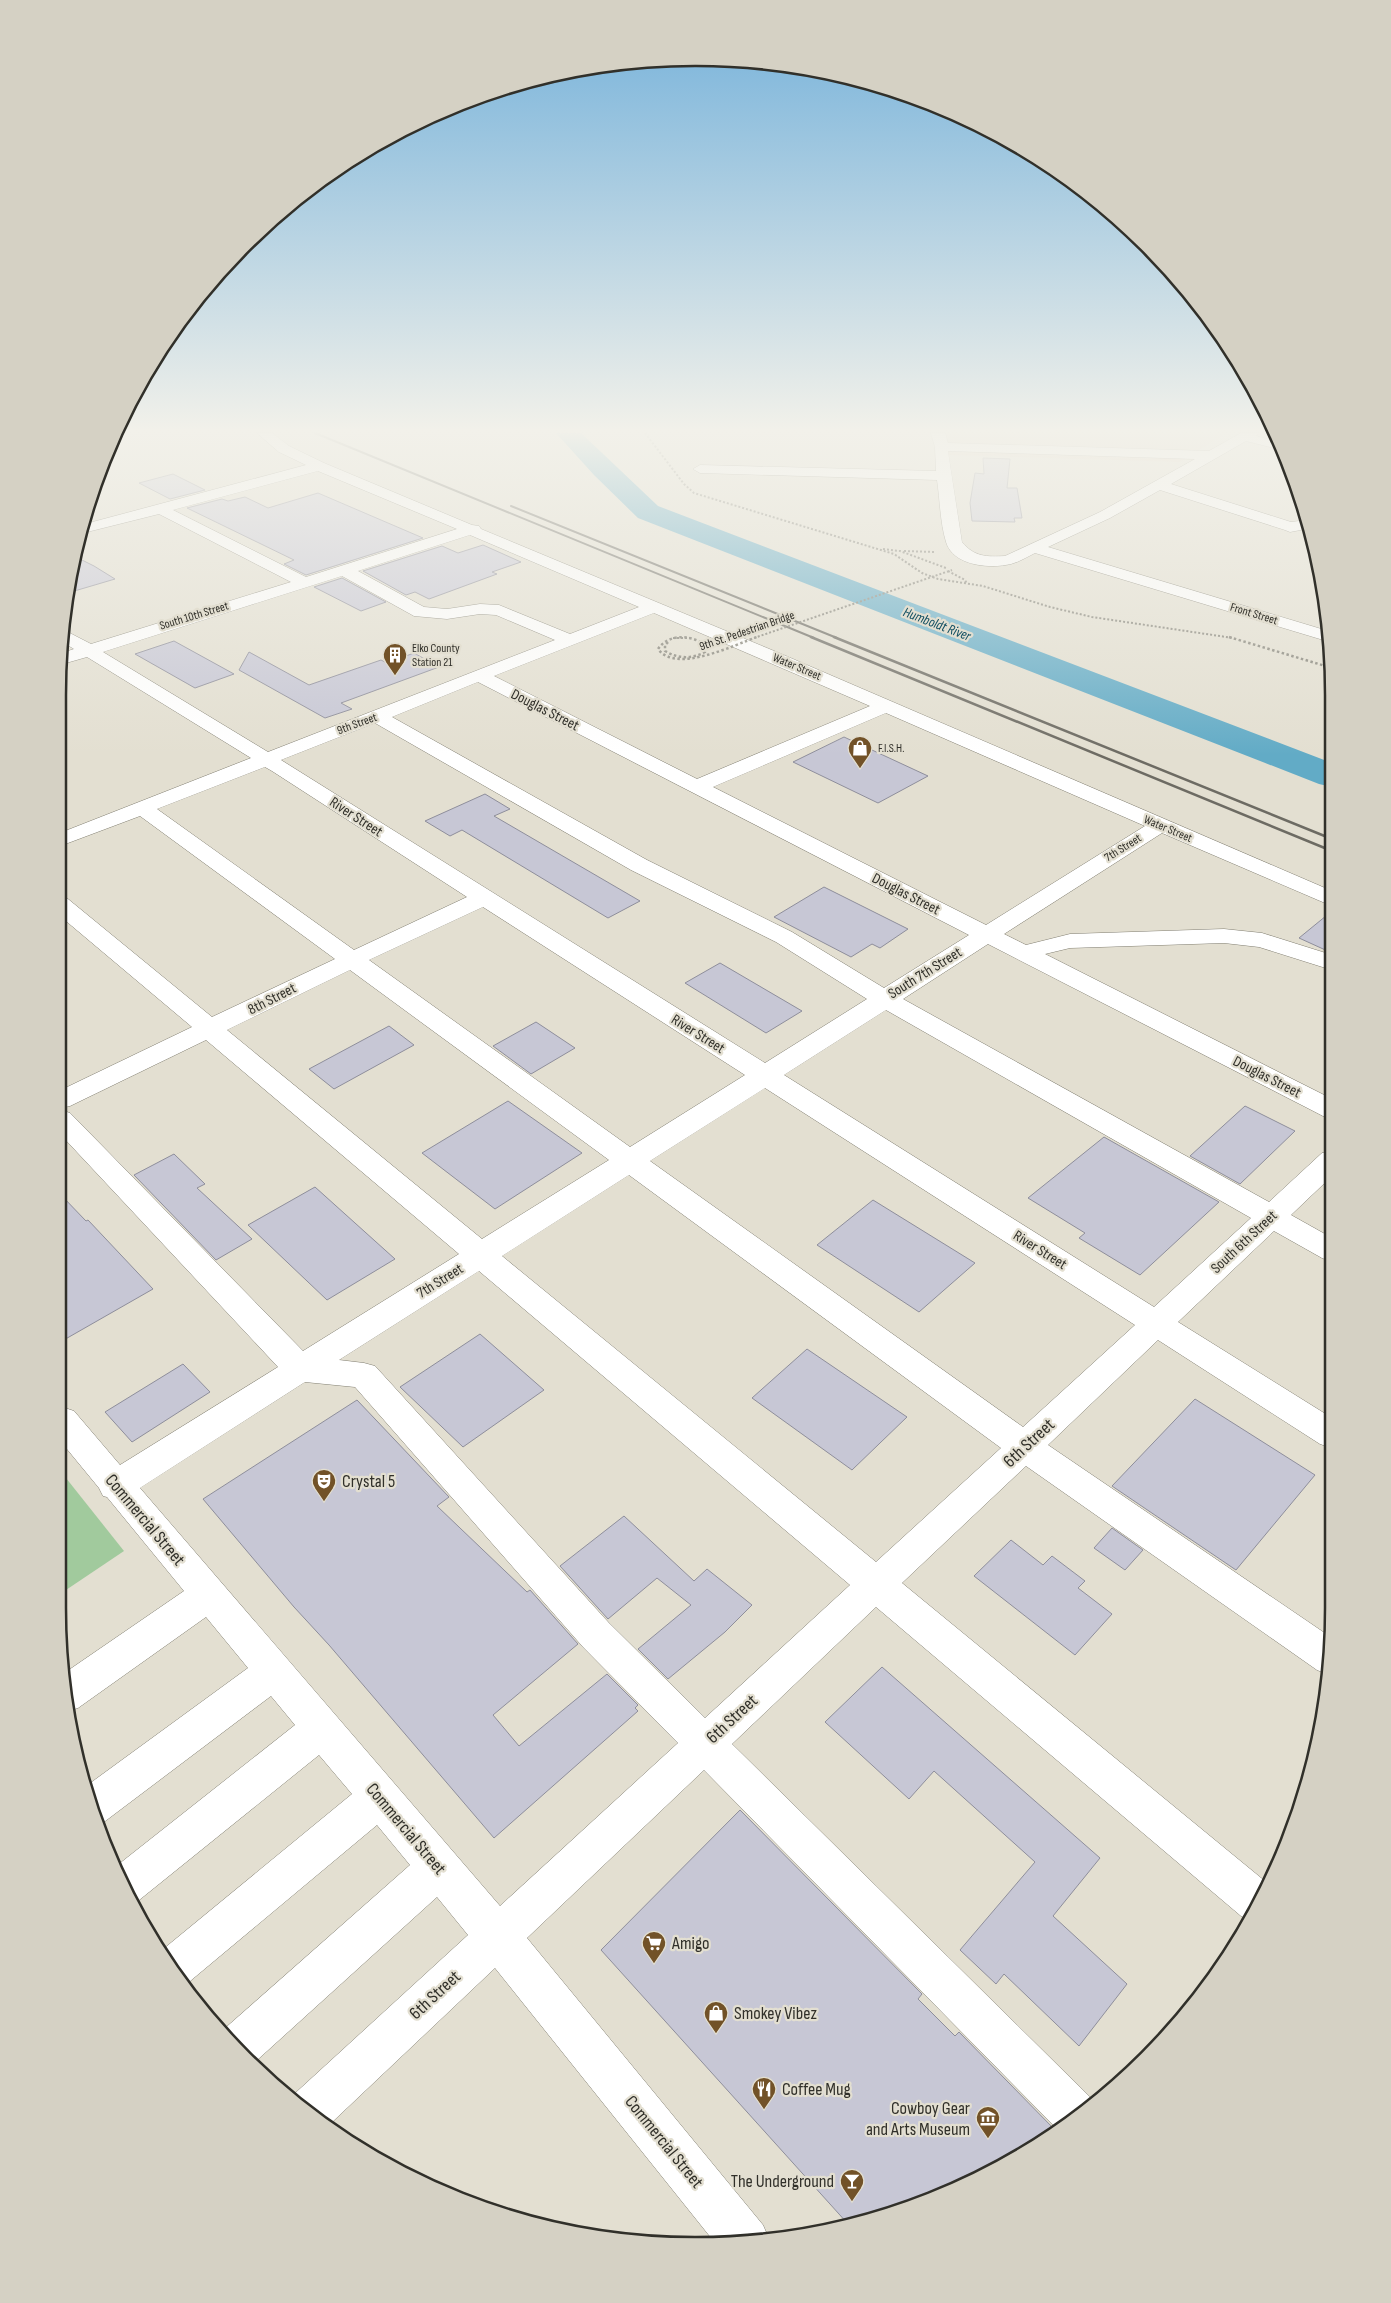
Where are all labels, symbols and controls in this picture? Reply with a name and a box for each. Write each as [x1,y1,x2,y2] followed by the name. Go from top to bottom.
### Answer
[158,598,231,634] street label: South 10th Street
[1228,600,1280,628] street label: Front Street
[901,603,974,645] water label: Humboldt River
[697,608,797,654] street label: 9th St. Pedestrian Bridge
[412,641,460,670] place label: Elko County Station 21
[382,642,408,676] building icon: Elko County Station 21
[771,650,824,684] street label: Water Street
[508,685,583,735] street label: Douglas Street
[335,710,379,738] street label: 9th Street
[847,735,873,769] shop icon: F.I.S.H.
[878,741,904,756] place label: F.I.S.H.
[326,793,387,841] street label: River Street
[1142,812,1195,846] street label: Water Street
[1102,831,1145,865] street label: 7th Street
[869,869,944,919] street label: Douglas Street
[885,943,966,1003] street label: South 7th Street
[245,979,300,1019] street label: 8th Street
[668,1010,729,1058] street label: River Street
[1230,1052,1305,1102] street label: Douglas Street
[1207,1206,1281,1278] street label: South 6th Street
[1010,1226,1071,1274] street label: River Street
[413,1259,467,1303] street label: 7th Street
[999,1414,1059,1472] street label: 6th Street
[311,1468,337,1502] theatre icon: Crystal 5
[101,1470,190,1570] street label: Commercial Street
[342,1471,395,1492] place label: Crystal 5
[702,1690,762,1748] street label: 6th Street
[362,1779,451,1879] street label: Commercial Street
[641,1930,667,1964] supermarket icon: Amigo
[671,1933,710,1954] place label: Amigo
[405,1966,465,2024] street label: 6th Street
[703,2000,729,2034] shop icon: Smokey Vibez
[734,2003,817,2024] place label: Smokey Vibez
[751,2076,777,2110] restaurant icon: Coffee Mug
[782,2079,851,2100] place label: Coffee Mug
[620,2092,708,2193] street label: Commercial Street
[866,2098,970,2140] place label: Cowboy Gear and Arts Museum
[975,2105,1001,2139] museum icon: Cowboy Gear and Arts Museum
[839,2168,865,2202] bar icon: The Underground
[731,2171,834,2192] place label: The Underground

